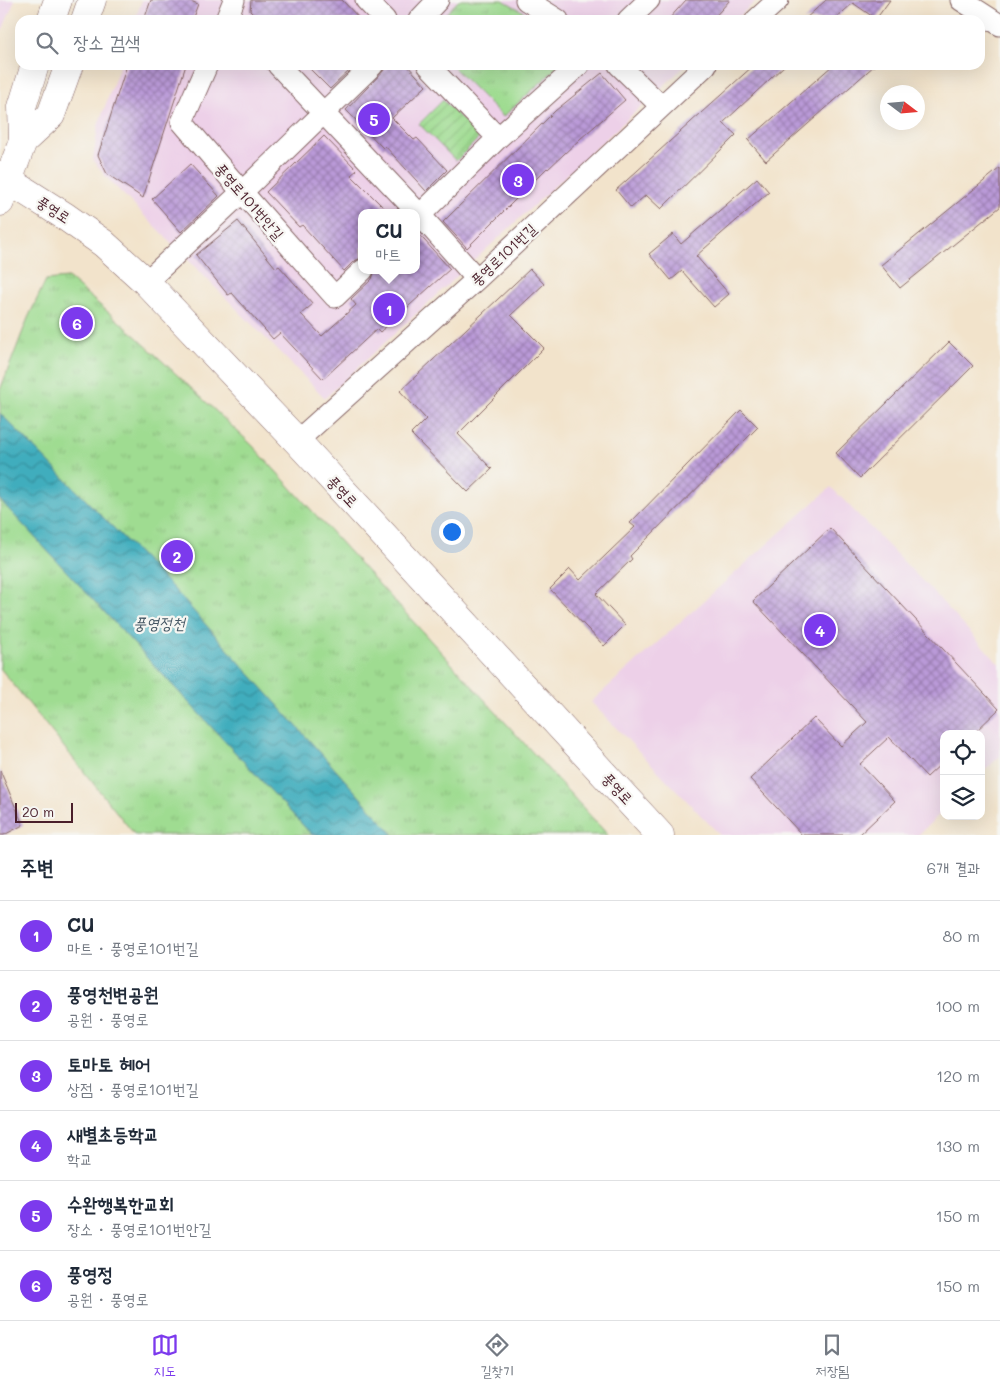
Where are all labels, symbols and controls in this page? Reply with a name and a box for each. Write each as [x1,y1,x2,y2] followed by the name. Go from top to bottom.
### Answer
[15,15,985,70] search box
[33,29,61,57] icon: search
[73,29,140,54] text: 장소 검색
[880,85,925,130] north arrow
[358,100,390,138] pin: 5
[211,159,289,243] street label: 풍영로101번안길
[502,161,534,199] pin: 3
[33,191,75,227] street label: 풍영로
[358,209,420,274] popup
[375,218,403,243] text: CU
[466,218,540,290] street label: 풍영로101번길
[375,243,401,264] text: 마트
[373,290,405,328] pin: 1
[61,304,93,342] pin: 6
[323,471,363,511] street label: 풍영로
[439,519,465,545] your location
[161,537,193,575] pin: 2
[804,611,836,649] pin: 4
[133,612,187,633] water label: 풍영정천
[940,730,985,820] map controls
[940,730,985,775] button: locate
[598,768,638,808] street label: 풍영로
[940,775,985,820] button: layers
[15,800,72,823] scale bar
[22,802,54,821] text: 20 m
[20,853,54,880] text: 주변
[927,857,980,878] text: 6개 결과
[67,912,94,937] text: CU
[32,925,40,946] text: 1
[943,925,980,946] text: 80 m
[67,937,199,958] text: 마트 · 풍영로101번길
[67,981,159,1006] text: 풍영천변공원
[32,995,40,1016] text: 2
[935,995,980,1016] text: 100 m
[67,1008,149,1029] text: 공원 · 풍영로
[67,1051,150,1076] text: 토마토 헤어
[31,1065,41,1086] text: 3
[936,1065,980,1086] text: 120 m
[67,1078,199,1099] text: 상점 · 풍영로101번길
[67,1121,159,1146] text: 새별초등학교
[31,1135,41,1156] text: 4
[936,1135,980,1156] text: 130 m
[67,1148,93,1169] text: 학교
[67,1191,174,1216] text: 수완행복한교회
[31,1205,41,1226] text: 5
[936,1205,980,1226] text: 150 m
[67,1218,211,1239] text: 장소 · 풍영로101번안길
[67,1261,113,1286] text: 풍영정
[31,1275,41,1296] text: 6
[936,1275,980,1296] text: 150 m
[67,1288,149,1309] text: 공원 · 풍영로
[151,1331,179,1381] tab: 지도
[480,1331,514,1381] tab: 길찾기
[815,1331,849,1381] tab: 저장됨

